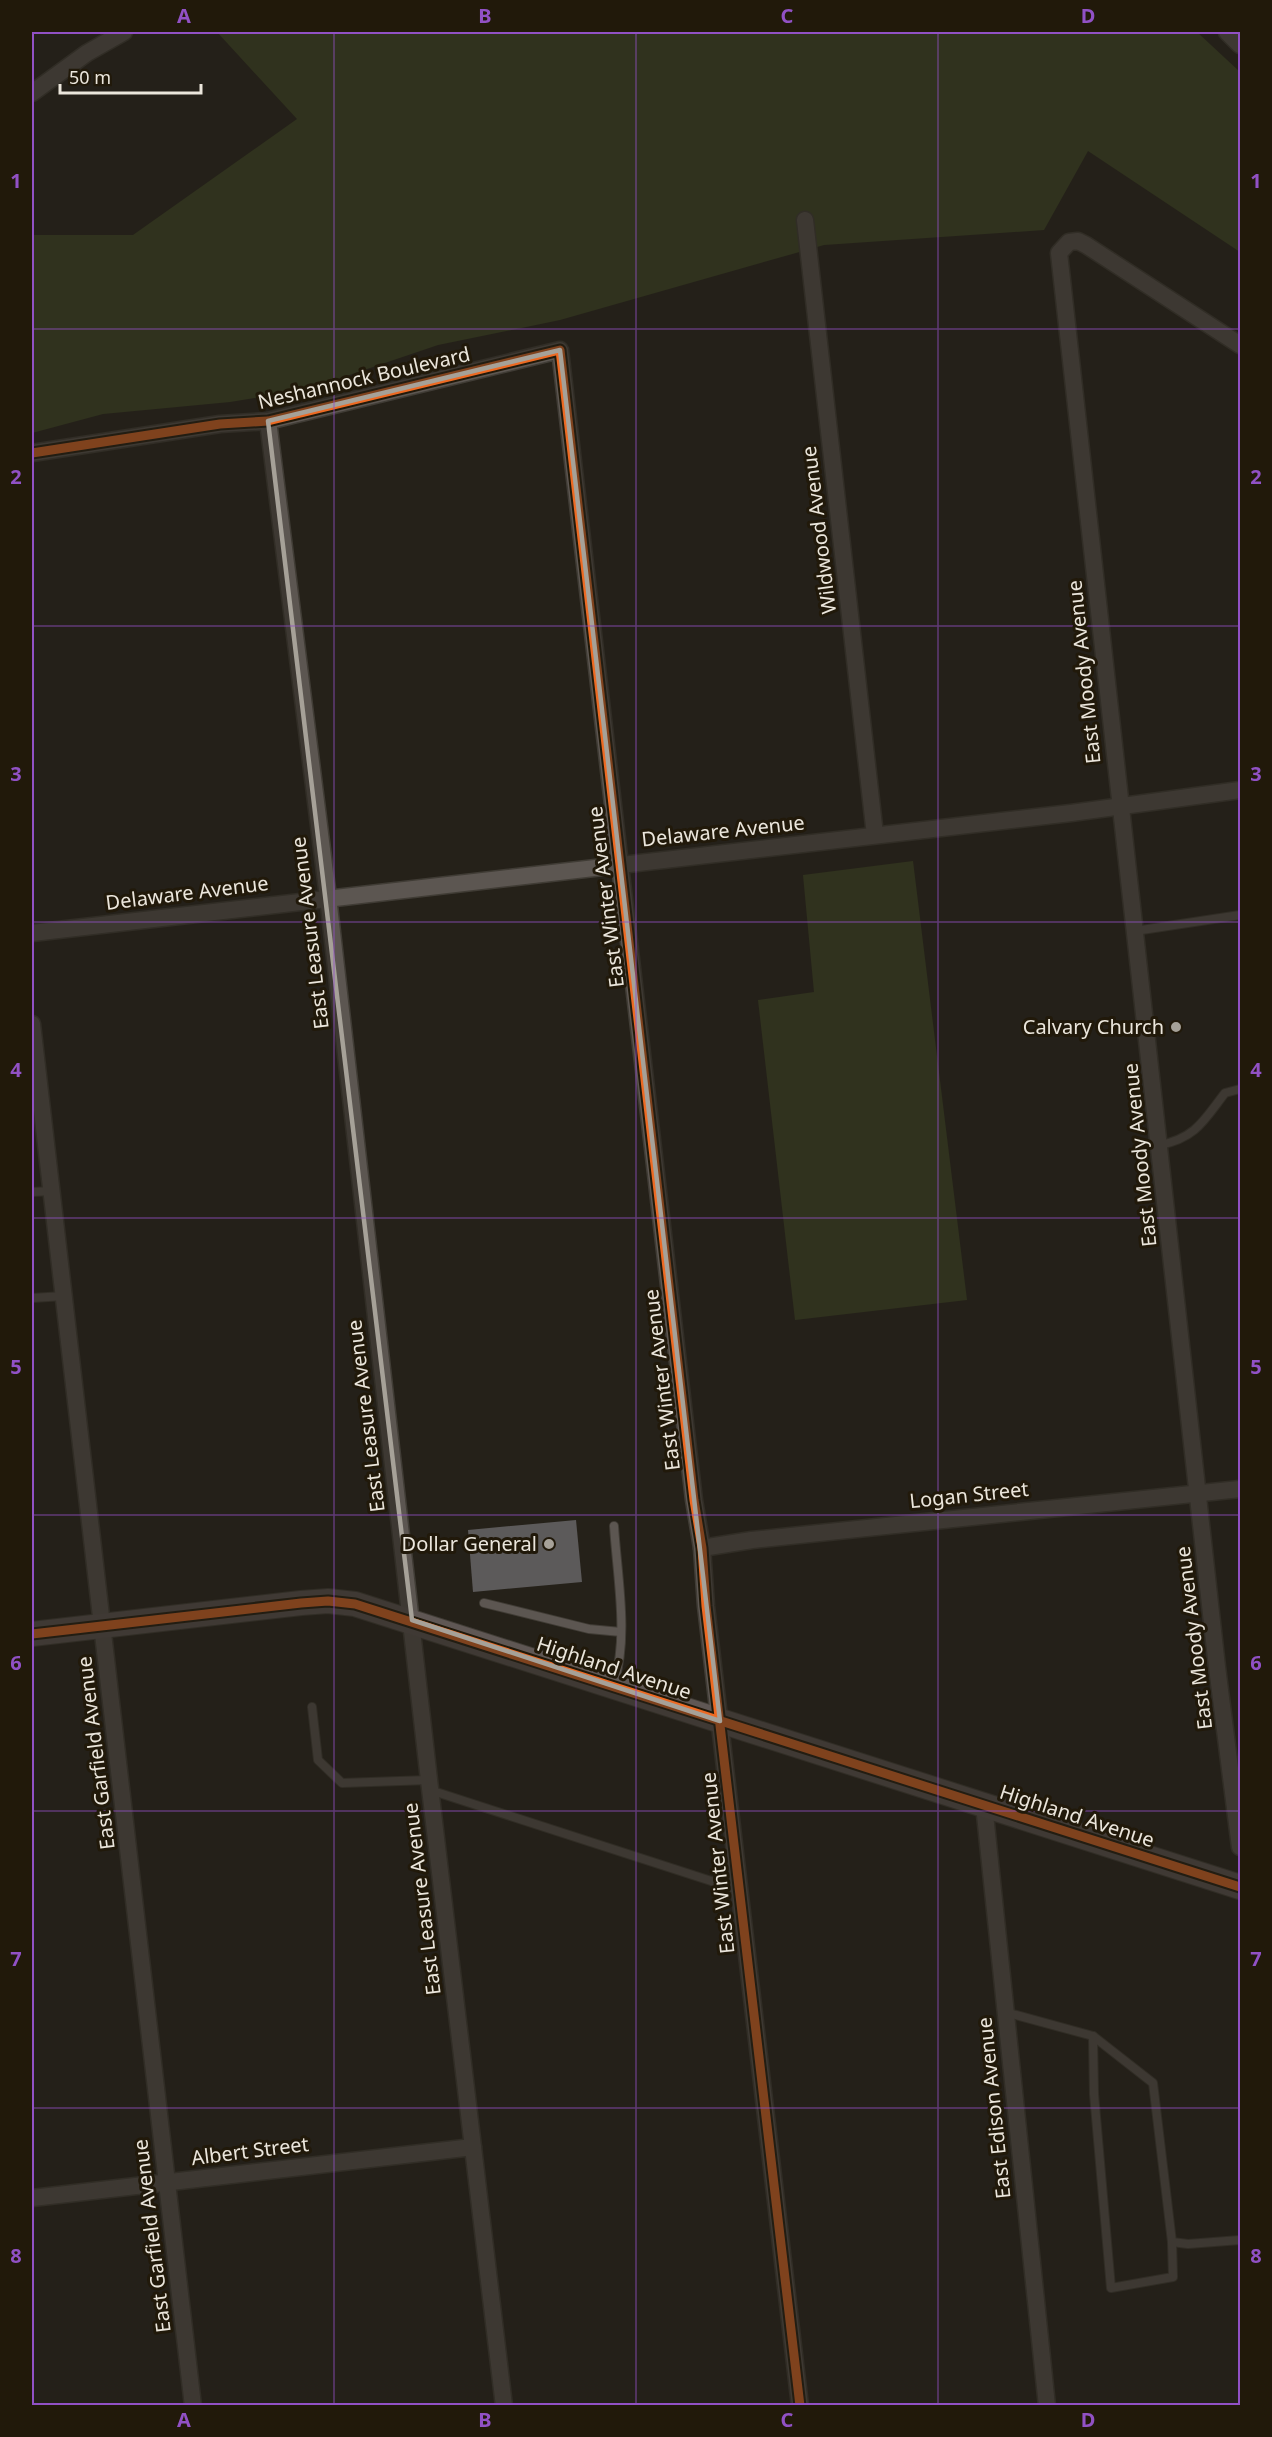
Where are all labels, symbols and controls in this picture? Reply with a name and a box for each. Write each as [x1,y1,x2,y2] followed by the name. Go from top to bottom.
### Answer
[177,2,191,29] text: A
[478,2,492,29] text: B
[781,2,794,29] text: C
[1081,2,1095,29] text: D
[60,57,201,95] scale bar
[69,65,111,89] text: 50 m
[10,167,22,194] text: 1
[1250,167,1262,194] text: 1
[255,340,473,415] street label: Neshannock Boulevard
[795,445,842,616] street label: Wildwood Avenue
[10,463,22,490] text: 2
[1250,463,1262,490] text: 2
[1060,579,1107,765] street label: East Moody Avenue
[10,760,22,787] text: 3
[1250,760,1262,787] text: 3
[581,805,630,989] street label: East Winter Avenue
[640,809,806,852] street label: Delaware Avenue
[284,835,335,1031] street label: East Leasure Avenue
[104,869,270,916] street label: Delaware Avenue
[1023,1013,1164,1040] place label: Calvary Church
[1169,1020,1183,1034] marker: Calvary Church
[10,1056,22,1083] text: 4
[1250,1056,1262,1083] text: 4
[1116,1062,1163,1248] street label: East Moody Avenue
[637,1288,686,1472] street label: East Winter Avenue
[340,1318,391,1514] street label: East Leasure Avenue
[10,1353,22,1380] text: 5
[1250,1353,1262,1380] text: 5
[908,1475,1030,1514] street label: Logan Street
[402,1530,537,1557] place label: Dollar General
[542,1537,556,1551] marker: Dollar General
[1169,1545,1218,1731] street label: East Moody Avenue
[533,1630,695,1705] street label: Highland Avenue
[10,1649,22,1676] text: 6
[1250,1649,1262,1676] text: 6
[70,1655,121,1851] street label: East Garfield Avenue
[695,1771,740,1955] street label: East Winter Avenue
[996,1778,1158,1853] street label: Highland Avenue
[396,1801,447,1997] street label: East Leasure Avenue
[10,1945,22,1972] text: 7
[1250,1945,1262,1972] text: 7
[971,2016,1016,2200] street label: East Edison Avenue
[190,2130,310,2171] street label: Albert Street
[126,2138,177,2334] street label: East Garfield Avenue
[10,2242,22,2269] text: 8
[1250,2242,1262,2269] text: 8
[177,2406,191,2433] text: A
[478,2406,492,2433] text: B
[781,2406,794,2433] text: C
[1081,2406,1095,2433] text: D

